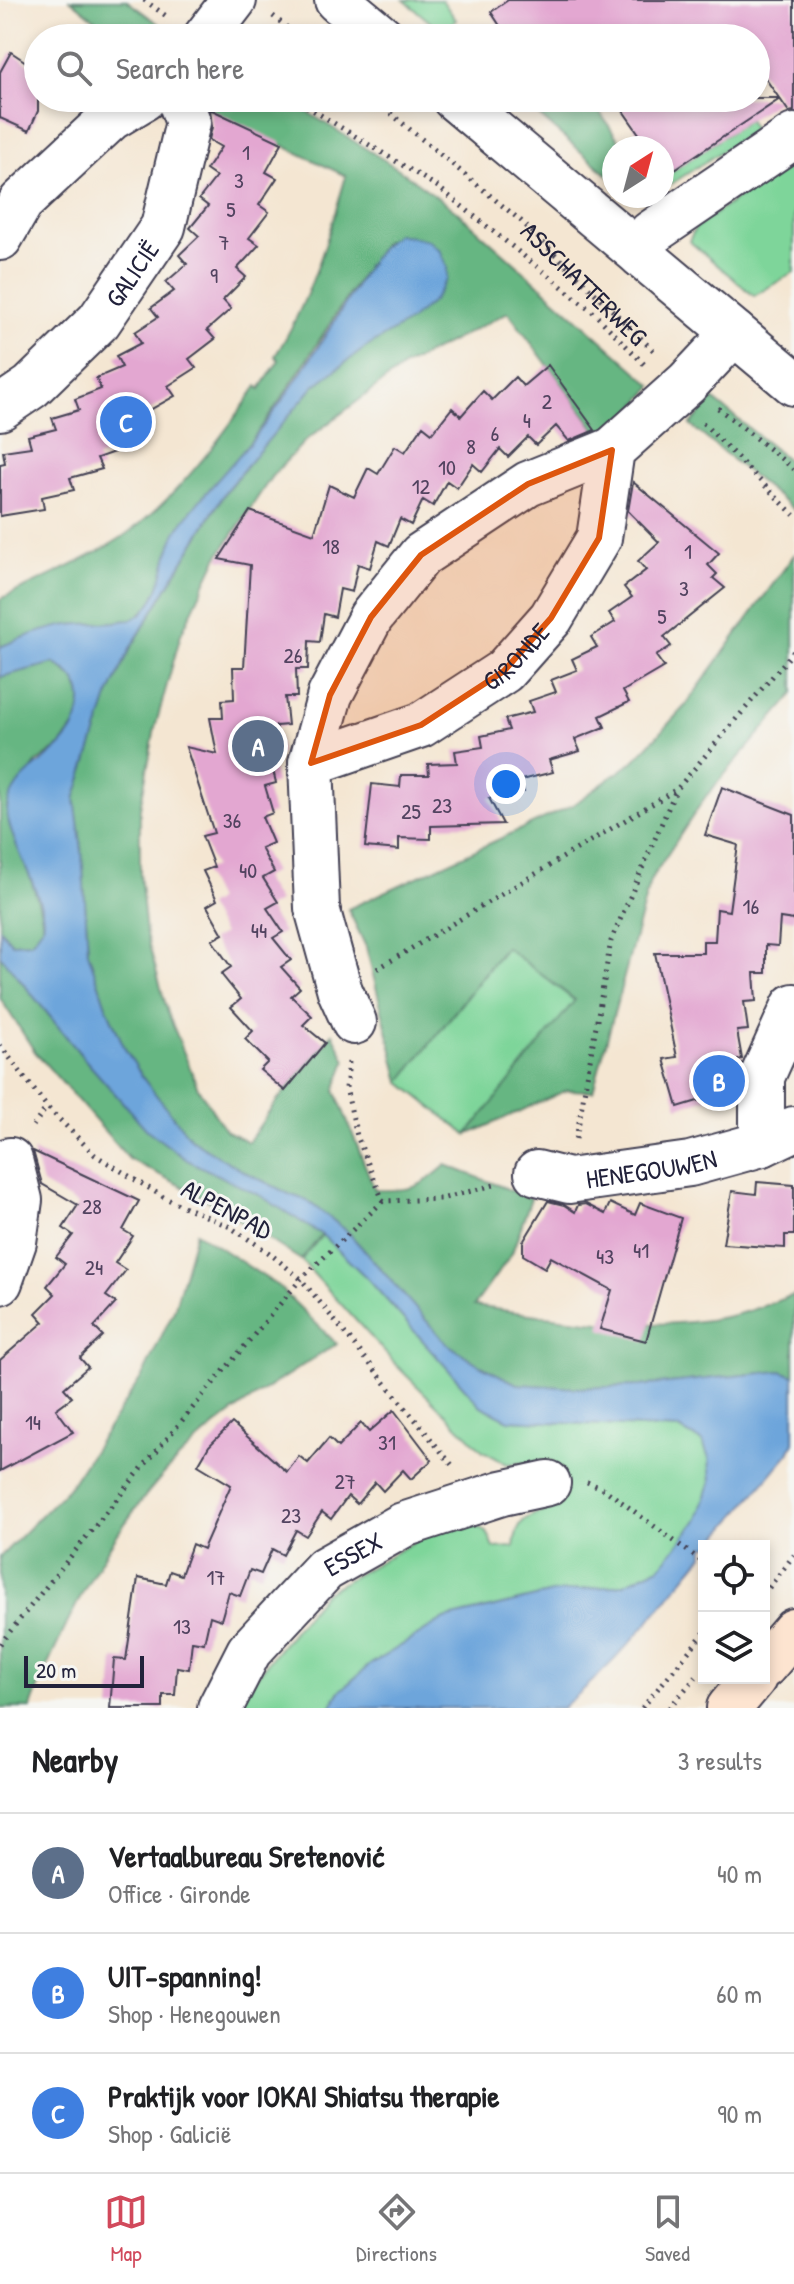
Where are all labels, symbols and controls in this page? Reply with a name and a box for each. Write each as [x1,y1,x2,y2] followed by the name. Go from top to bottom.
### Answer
[24,24,770,112] search box
[52,46,96,90] icon: search
[116,48,244,88] text: Search here
[602,136,674,208] north arrow
[242,137,250,167] house number: 1
[234,165,244,195] house number: 3
[226,194,236,224] house number: 5
[514,213,655,353] street label: ASSCHATTERWEG
[219,227,229,257] house number: 7
[97,233,167,313] street label: GALICIË
[210,260,218,290] house number: 9
[542,386,553,416] house number: 2
[100,392,152,452] pin: C
[523,405,531,435] house number: 4
[491,418,500,448] house number: 6
[466,431,476,461] house number: 8
[438,452,456,482] house number: 10
[412,471,431,501] house number: 12
[322,531,340,561] house number: 18
[684,536,692,566] house number: 1
[679,573,689,603] house number: 3
[657,601,667,631] house number: 5
[475,614,557,698] street label: GIRONDE
[283,640,303,670] house number: 26
[232,716,284,776] pin: A
[486,764,526,804] your location
[432,790,452,820] house number: 23
[401,796,421,826] house number: 25
[223,805,242,835] house number: 36
[239,855,257,885] house number: 40
[743,891,760,921] house number: 16
[251,915,267,945] house number: 44
[693,1051,745,1111] pin: B
[584,1140,720,1196] street label: HENEGOUWEN
[176,1171,279,1248] street label: ALPENPAD
[82,1191,102,1221] house number: 28
[633,1235,649,1265] house number: 41
[596,1241,614,1271] house number: 43
[85,1252,103,1282] house number: 24
[25,1407,41,1437] house number: 14
[378,1427,396,1457] house number: 31
[334,1466,356,1496] house number: 27
[281,1500,301,1530] house number: 23
[317,1523,389,1584] street label: ESSEX
[698,1540,770,1684] map controls
[698,1540,770,1612] button: locate
[207,1562,225,1592] house number: 17
[173,1611,191,1641] house number: 13
[698,1612,770,1684] button: layers
[24,1652,144,1688] scale bar
[36,1655,76,1685] text: 20 m
[32,1737,118,1783] text: Nearby
[678,1743,762,1778] text: 3 results
[108,1836,384,1876] text: Vertaalbureau Sretenović
[52,1856,64,1891] text: A
[717,1856,762,1891] text: 40 m
[108,1876,251,1911] text: Office · Gironde
[108,1956,262,1996] text: UIT-spanning!
[51,1976,65,2011] text: B
[716,1976,762,2011] text: 60 m
[108,1996,281,2031] text: Shop · Henegouwen
[108,2076,500,2116] text: Praktijk voor IOKAI Shiatsu therapie
[51,2096,65,2131] text: C
[717,2096,762,2131] text: 90 m
[108,2116,231,2151] text: Shop · Galicië
[104,2190,148,2268] tab: Map
[356,2190,437,2268] tab: Directions
[645,2190,690,2268] tab: Saved

